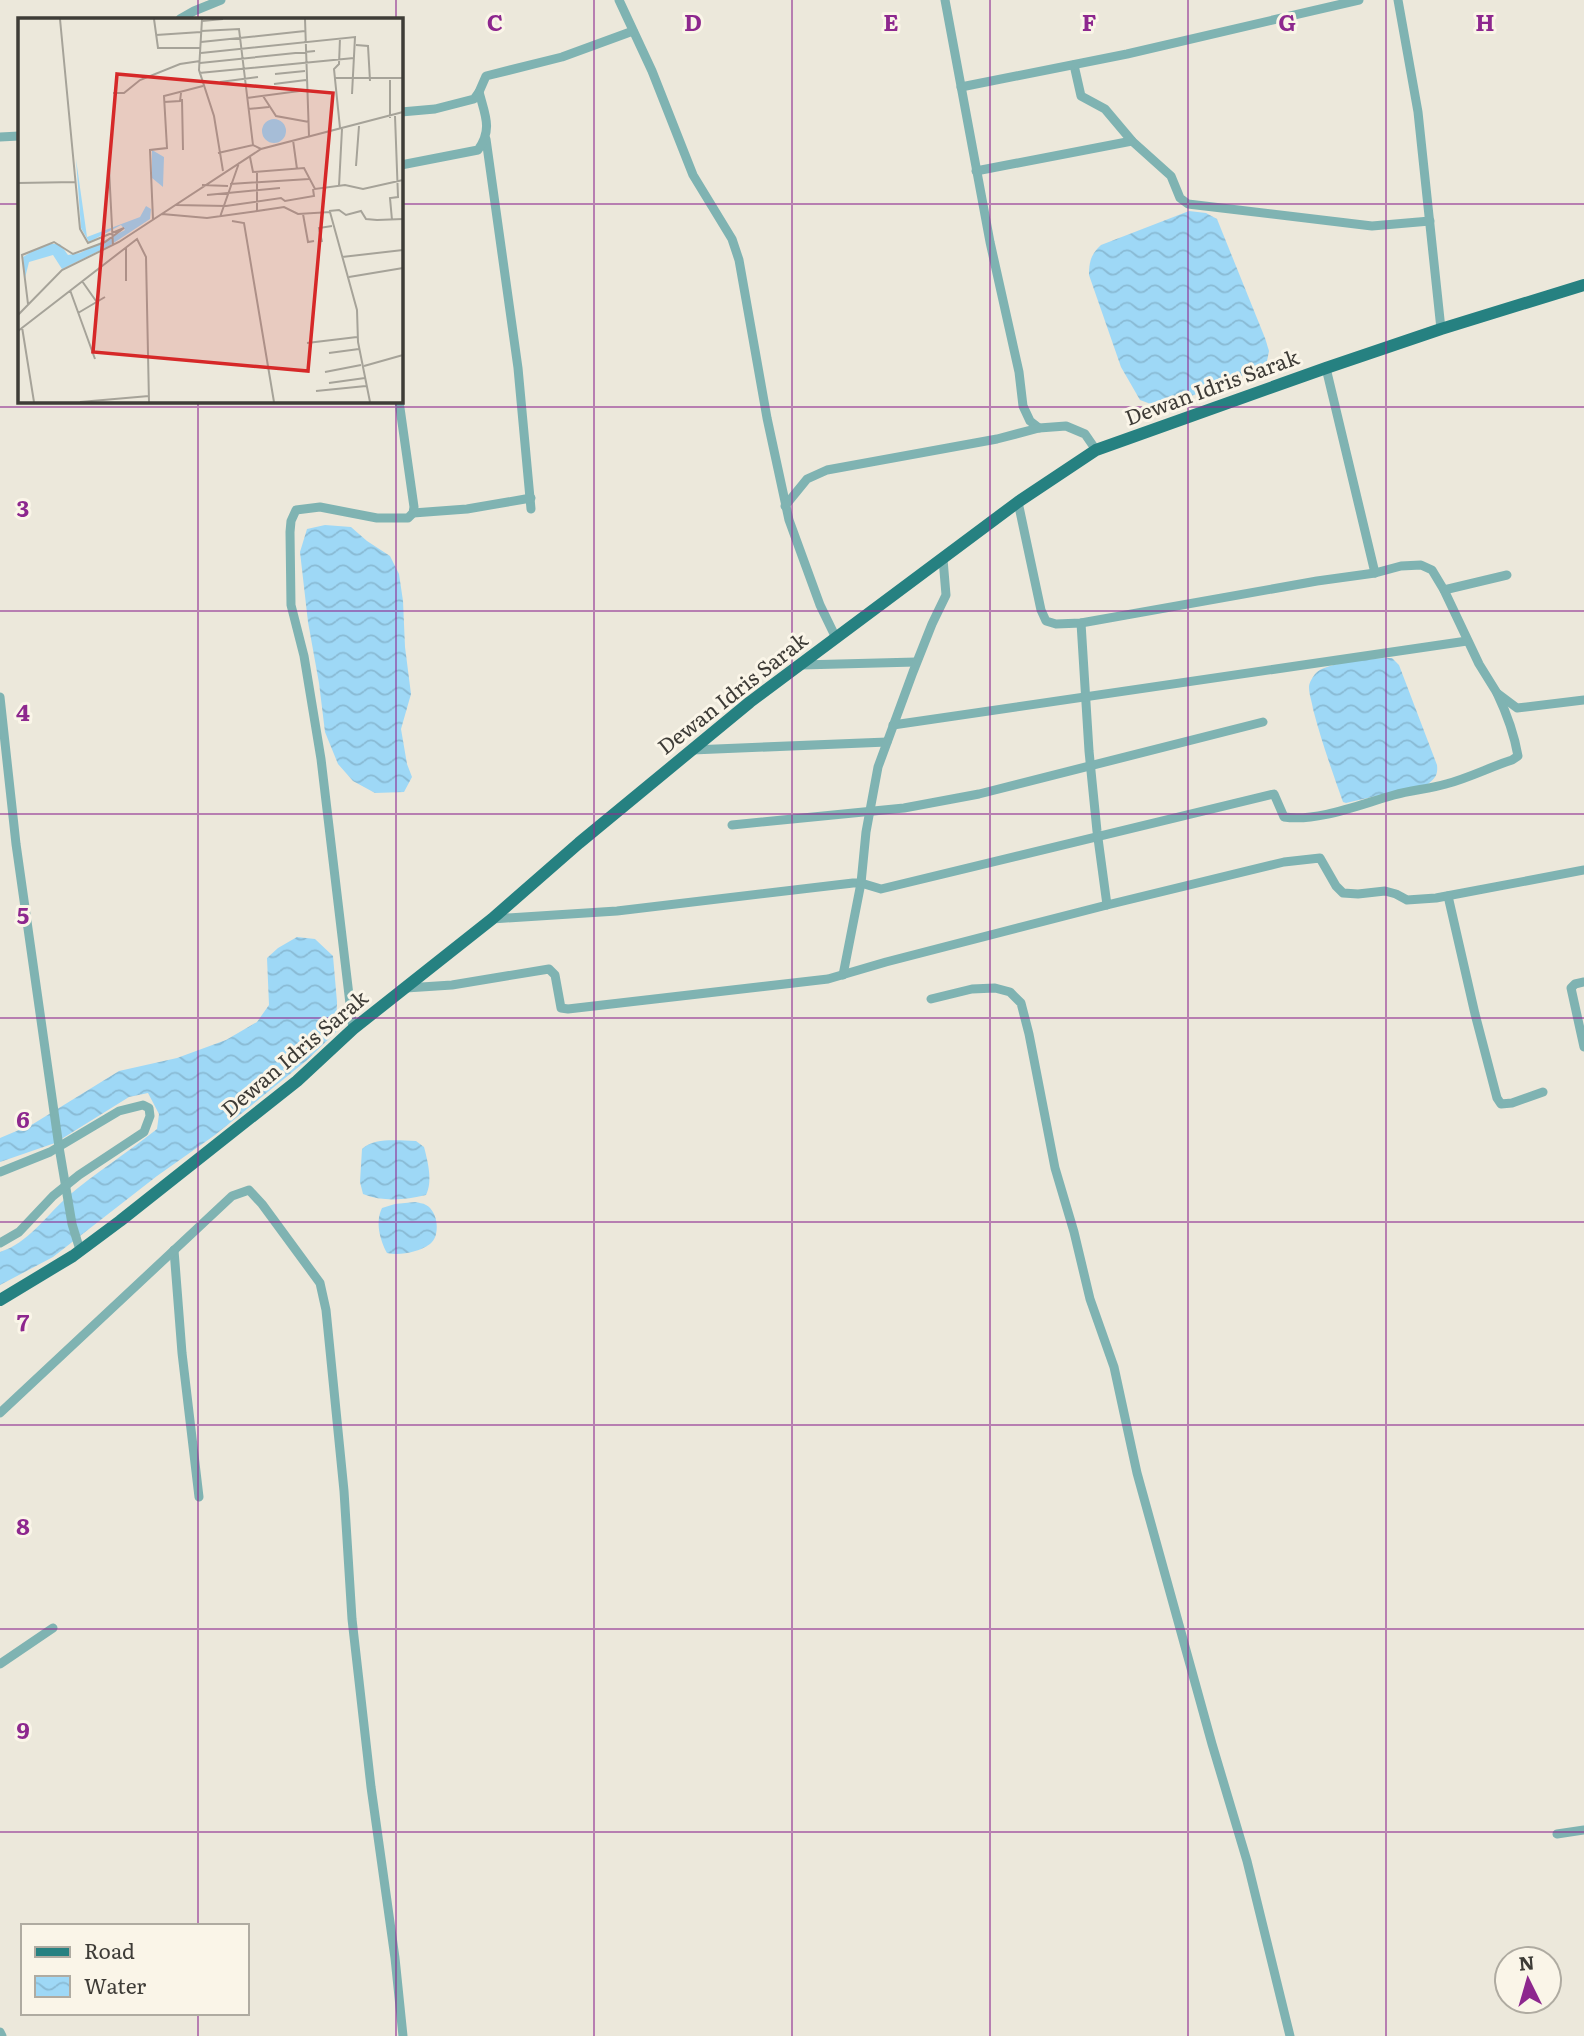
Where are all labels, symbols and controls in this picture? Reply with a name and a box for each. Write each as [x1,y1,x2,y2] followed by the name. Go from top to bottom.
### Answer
[487,4,503,38] text: C
[684,4,702,38] text: D
[883,4,899,38] text: E
[1082,4,1097,38] text: F
[1278,4,1296,38] text: G
[1475,4,1495,38] text: H
[18,18,402,402] inset map
[1120,340,1303,432] street label: Dewan Idris Sarak
[17,490,29,524] text: 3
[650,623,813,761] street label: Dewan Idris Sarak
[16,694,30,728] text: 4
[17,897,29,931] text: 5
[213,981,374,1123] street label: Dewan Idris Sarak
[16,1101,30,1135] text: 6
[17,1304,30,1338] text: 7
[16,1508,30,1542] text: 8
[16,1712,30,1746] text: 9
[21,1924,248,2015] legend
[84,1934,135,1965] text: Road
[1493,1945,1563,2015] north arrow
[1517,1947,1536,1977] text: N
[84,1969,146,2000] text: Water

